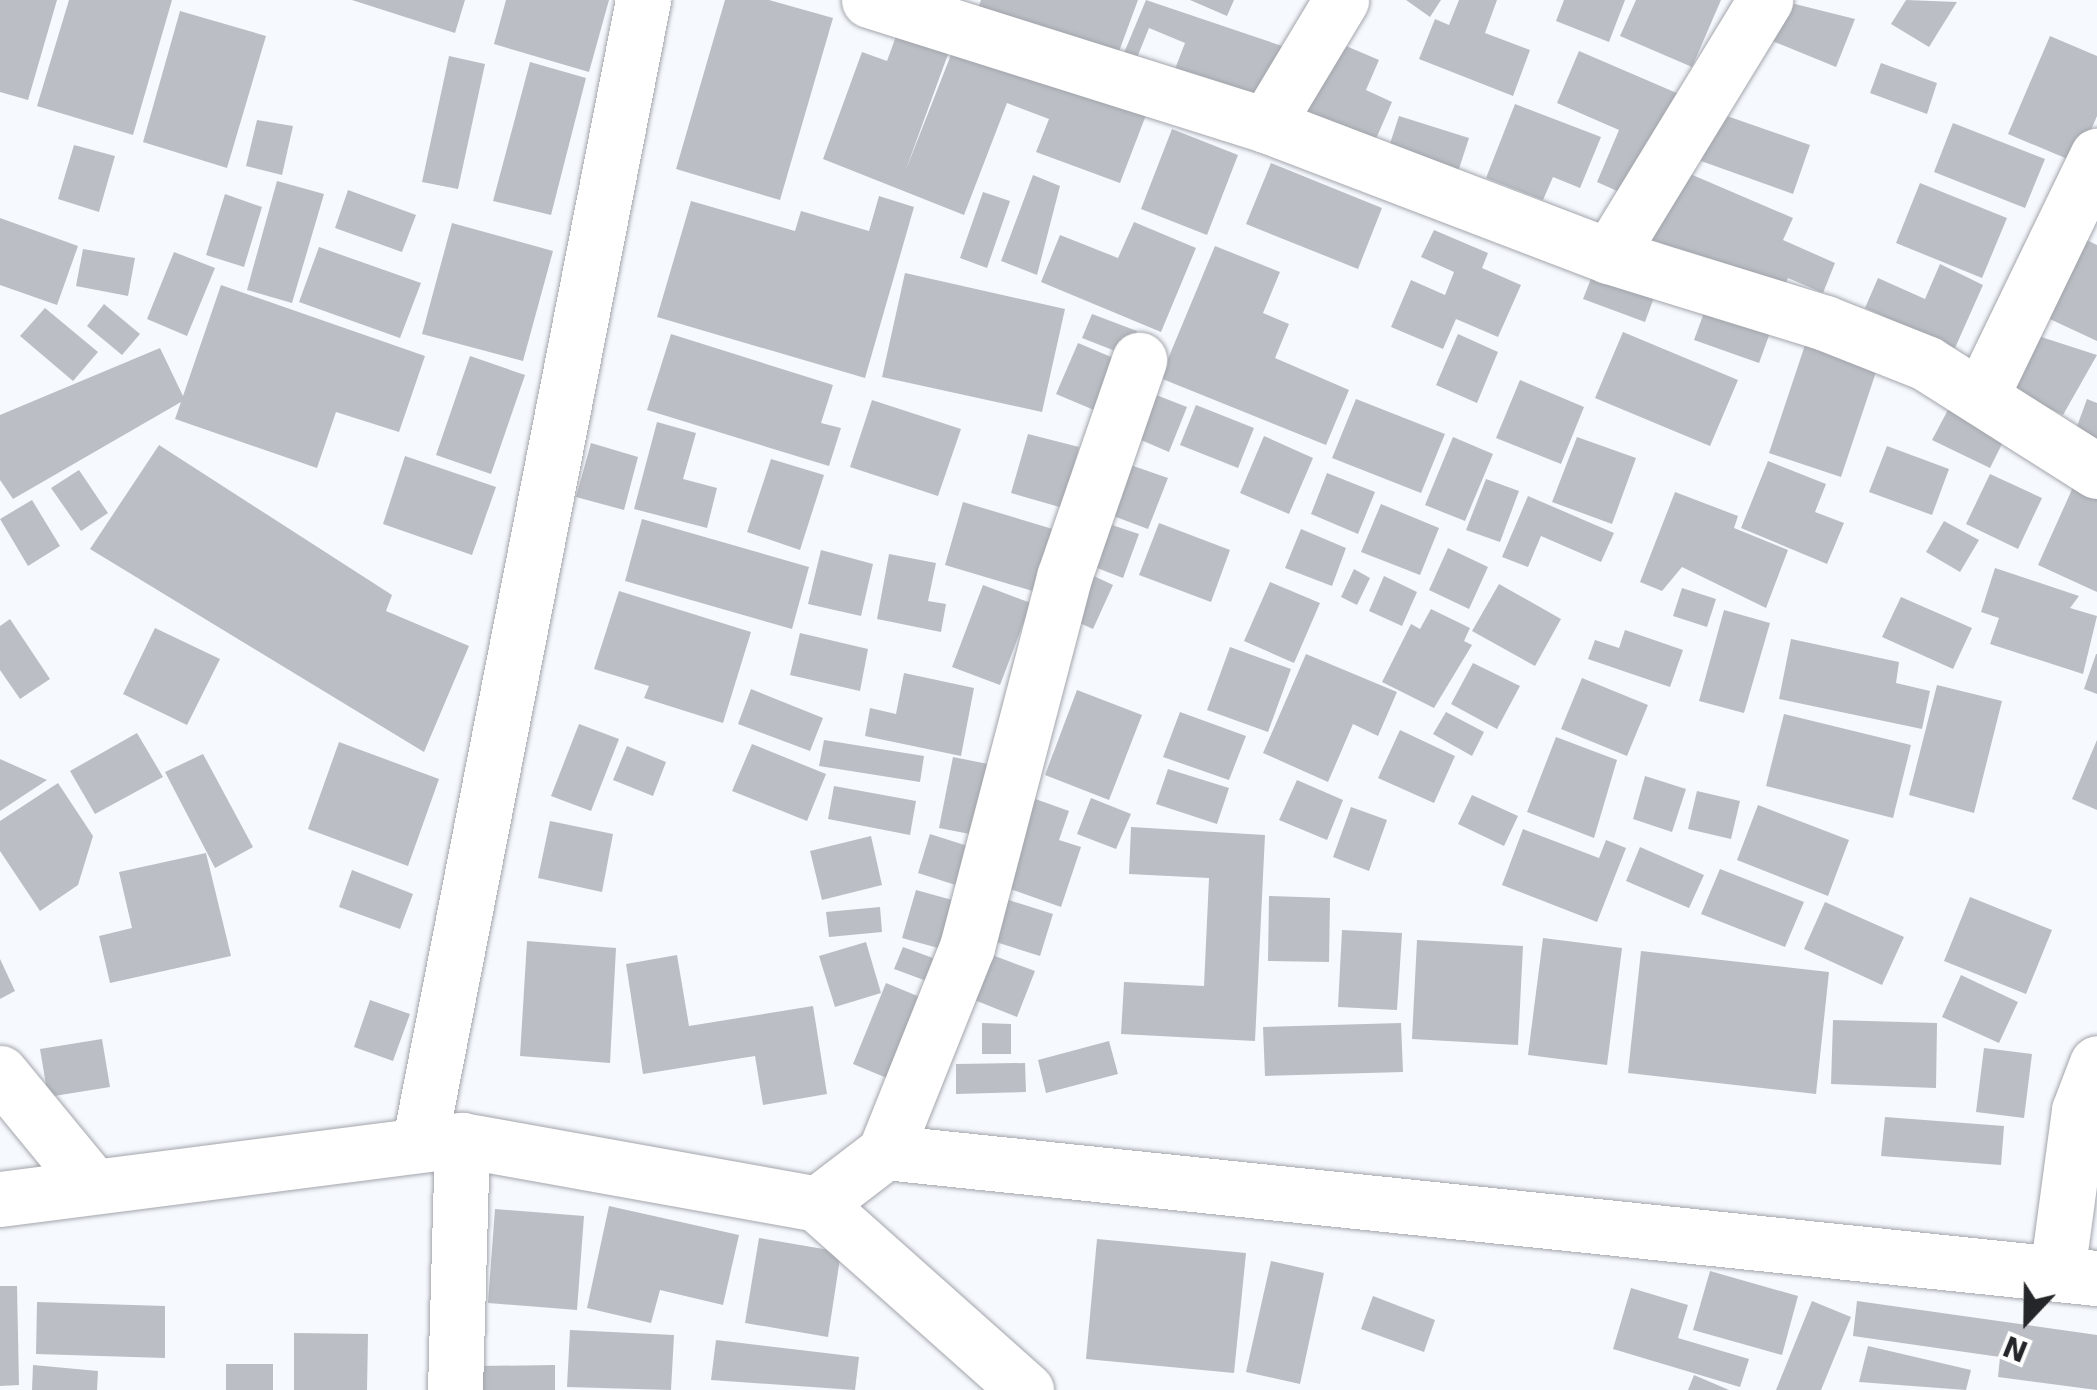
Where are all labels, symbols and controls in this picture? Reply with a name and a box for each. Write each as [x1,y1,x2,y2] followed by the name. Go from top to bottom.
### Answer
[1977,1270,2077,1370] north arrow
[1999,1329,2033,1368] text: N

